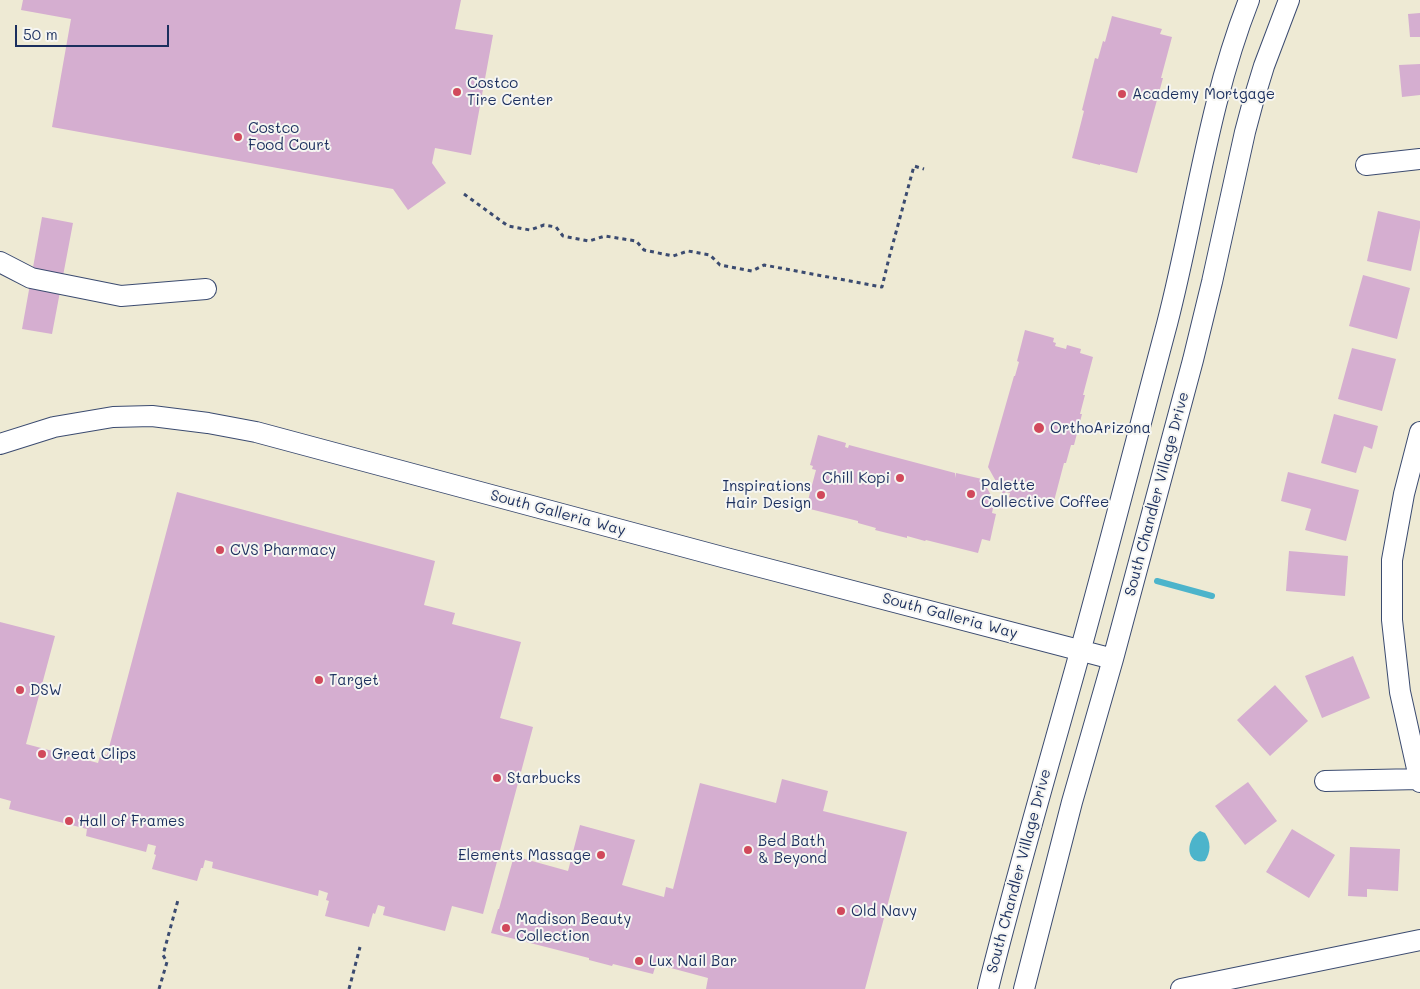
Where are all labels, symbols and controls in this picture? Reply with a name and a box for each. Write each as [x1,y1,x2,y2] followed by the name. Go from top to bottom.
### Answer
[18,15,171,47] scale bar
[23,24,58,44] text: 50 m
[467,74,553,109] place label: Costco Tire Center
[1132,85,1275,103] place label: Academy Mortgage
[451,86,463,98] marker: Costco Tire Center
[1116,88,1128,100] marker: Academy Mortgage
[248,119,330,154] place label: Costco Food Court
[232,131,244,143] marker: Costco Food Court
[1121,390,1193,598] street label: South Chandler Village Drive
[1050,419,1151,437] place label: OrthoArizona
[1032,421,1046,435] marker: OrthoArizona
[822,469,890,487] place label: Chill Kopi
[894,472,906,484] marker: Chill Kopi
[981,476,1109,511] place label: Palette Collective Coffee
[722,477,811,512] place label: Inspirations Hair Design
[488,486,628,540] street label: South Galleria Way
[965,488,977,500] marker: Palette Collective Coffee
[815,489,827,501] marker: Inspirations Hair Design
[230,541,336,559] place label: CVS Pharmacy
[214,544,226,556] marker: CVS Pharmacy
[880,589,1020,643] street label: South Galleria Way
[329,671,379,689] place label: Target
[313,674,325,686] marker: Target
[30,681,62,699] place label: DSW
[14,684,26,696] marker: DSW
[52,745,136,763] place label: Great Clips
[36,748,48,760] marker: Great Clips
[983,767,1055,975] street label: South Chandler Village Drive
[507,769,581,787] place label: Starbucks
[491,772,503,784] marker: Starbucks
[79,812,185,830] place label: Hall of Frames
[63,815,75,827] marker: Hall of Frames
[758,832,827,867] place label: Bed Bath & Beyond
[742,844,754,856] marker: Bed Bath & Beyond
[458,846,591,864] place label: Elements Massage
[595,849,607,861] marker: Elements Massage
[851,902,917,920] place label: Old Navy
[835,905,847,917] marker: Old Navy
[516,910,631,945] place label: Madison Beauty Collection
[500,922,512,934] marker: Madison Beauty Collection
[649,952,737,970] place label: Lux Nail Bar
[633,955,645,967] marker: Lux Nail Bar

